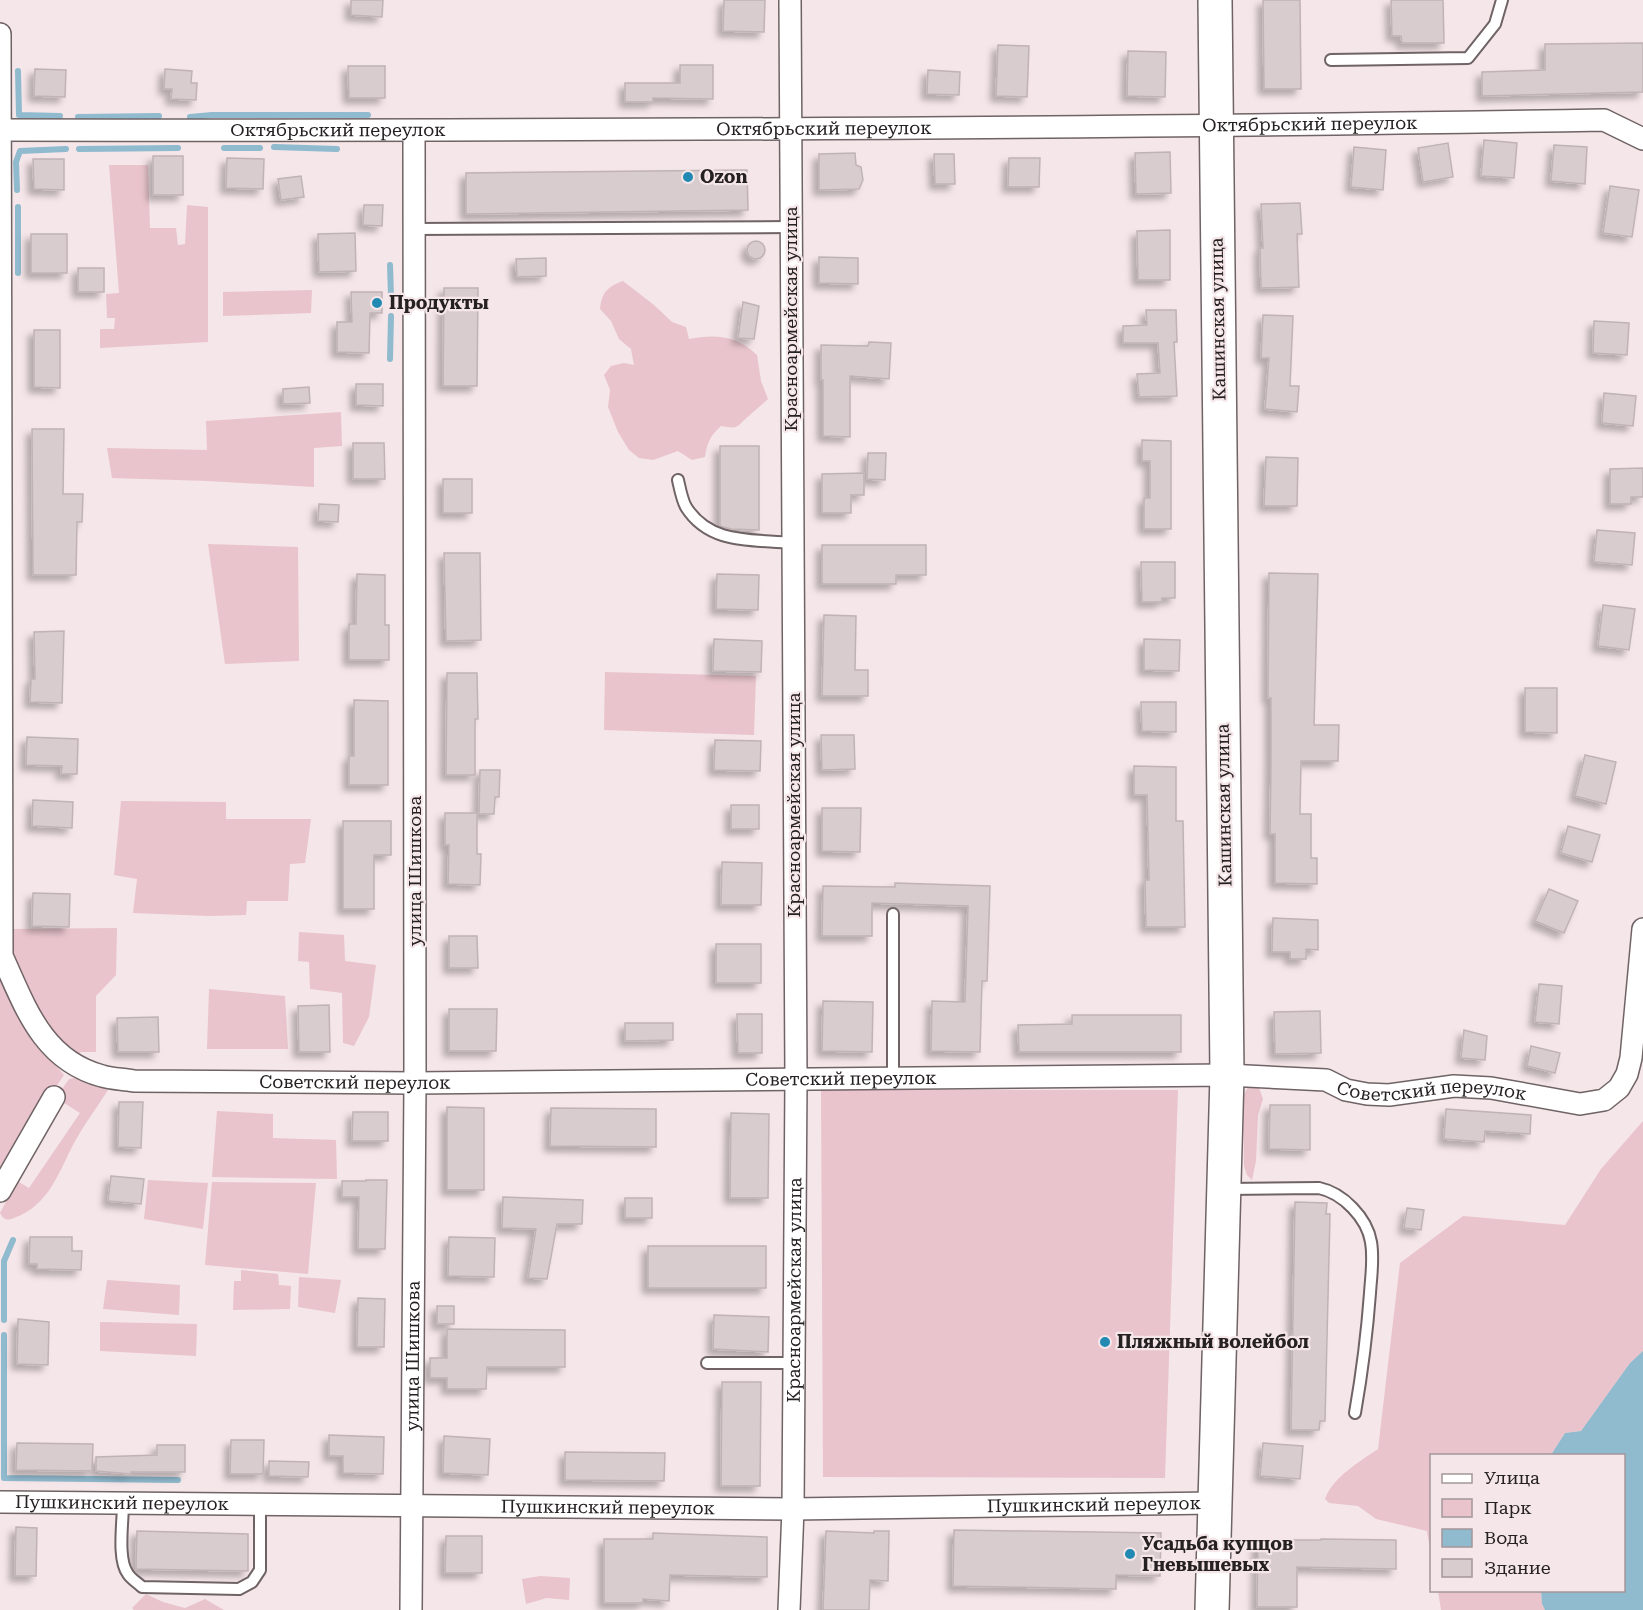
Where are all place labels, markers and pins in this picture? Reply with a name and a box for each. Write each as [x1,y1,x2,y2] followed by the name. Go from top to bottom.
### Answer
[700,166,748,187] place label: Ozon
[681,170,695,184] marker: Ozon
[389,292,489,313] place label: Продукты
[370,296,384,310] marker: Продукты
[1117,1331,1309,1352] place label: Пляжный волейбол
[1098,1335,1112,1349] marker: Пляжный волейбол
[1142,1533,1293,1575] place label: Усадьба купцов Гневышевых
[1123,1547,1137,1561] marker: Усадьба купцов Гневышевых

